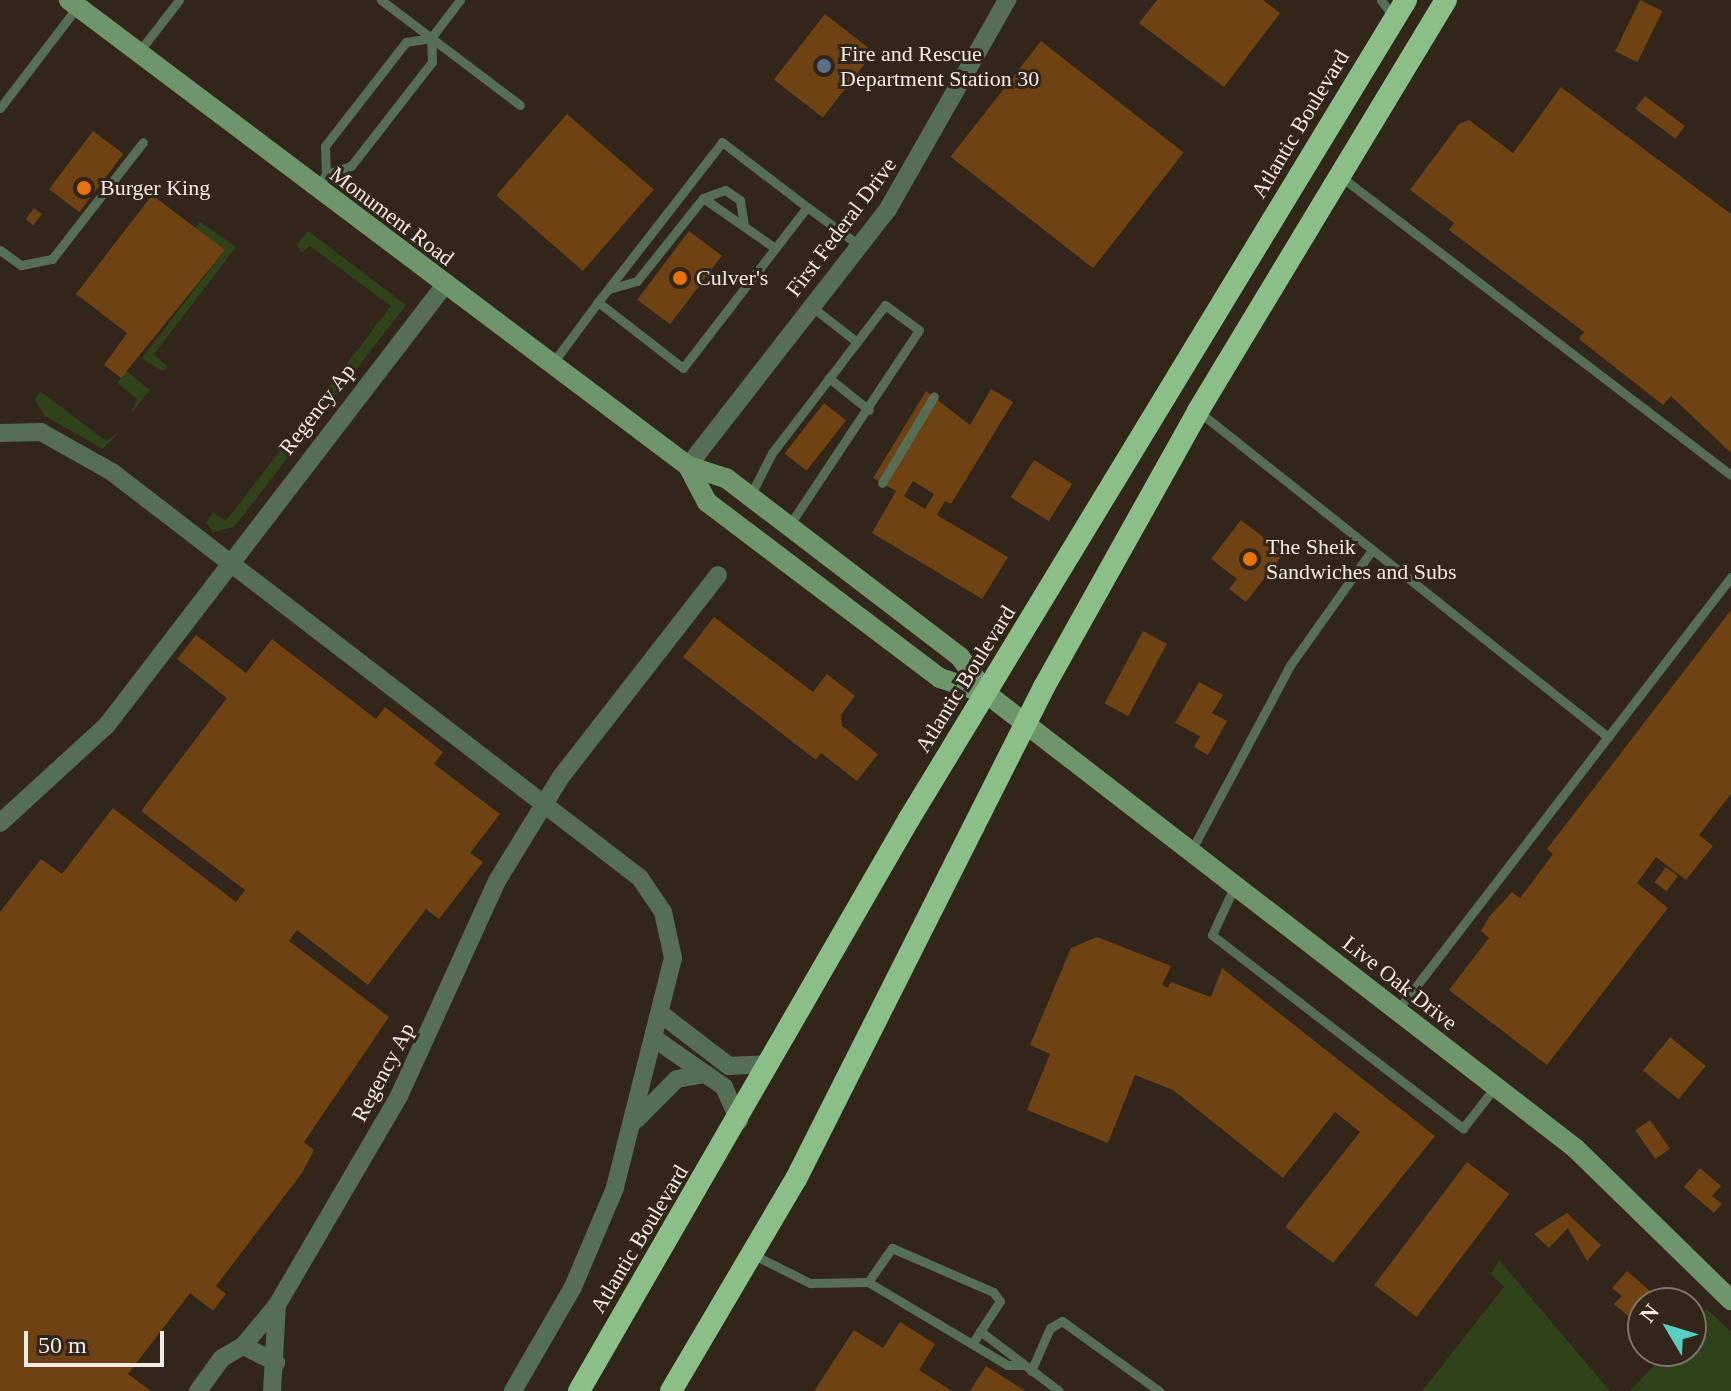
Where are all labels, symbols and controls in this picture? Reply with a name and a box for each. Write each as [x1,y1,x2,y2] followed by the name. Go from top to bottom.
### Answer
[840,40,1039,92] place label: Fire and Rescue Department Station 30
[1245,45,1355,203] street label: Atlantic Boulevard
[815,57,833,75] marker: Fire and Rescue Department Station 30
[780,152,902,302] street label: First Federal Drive
[325,161,459,271] street label: Monument Road
[100,175,210,201] place label: Burger King
[75,179,93,197] marker: Burger King
[696,265,768,291] place label: Culver's
[671,269,689,287] marker: Culver's
[273,358,361,460] street label: Regency Ap
[1266,533,1457,584] place label: The Sheik Sandwiches and Subs
[1241,550,1259,568] marker: The Sheik Sandwiches and Subs
[909,601,1021,757] street label: Atlantic Boulevard
[1337,930,1463,1036] street label: Live Oak Drive
[346,1018,420,1126] street label: Regency Ap
[584,1160,694,1318] street label: Atlantic Boulevard
[1627,1287,1707,1367] north arrow
[1635,1299,1664,1327] text: N
[28,1315,168,1365] scale bar
[38,1332,87,1358] text: 50 m

